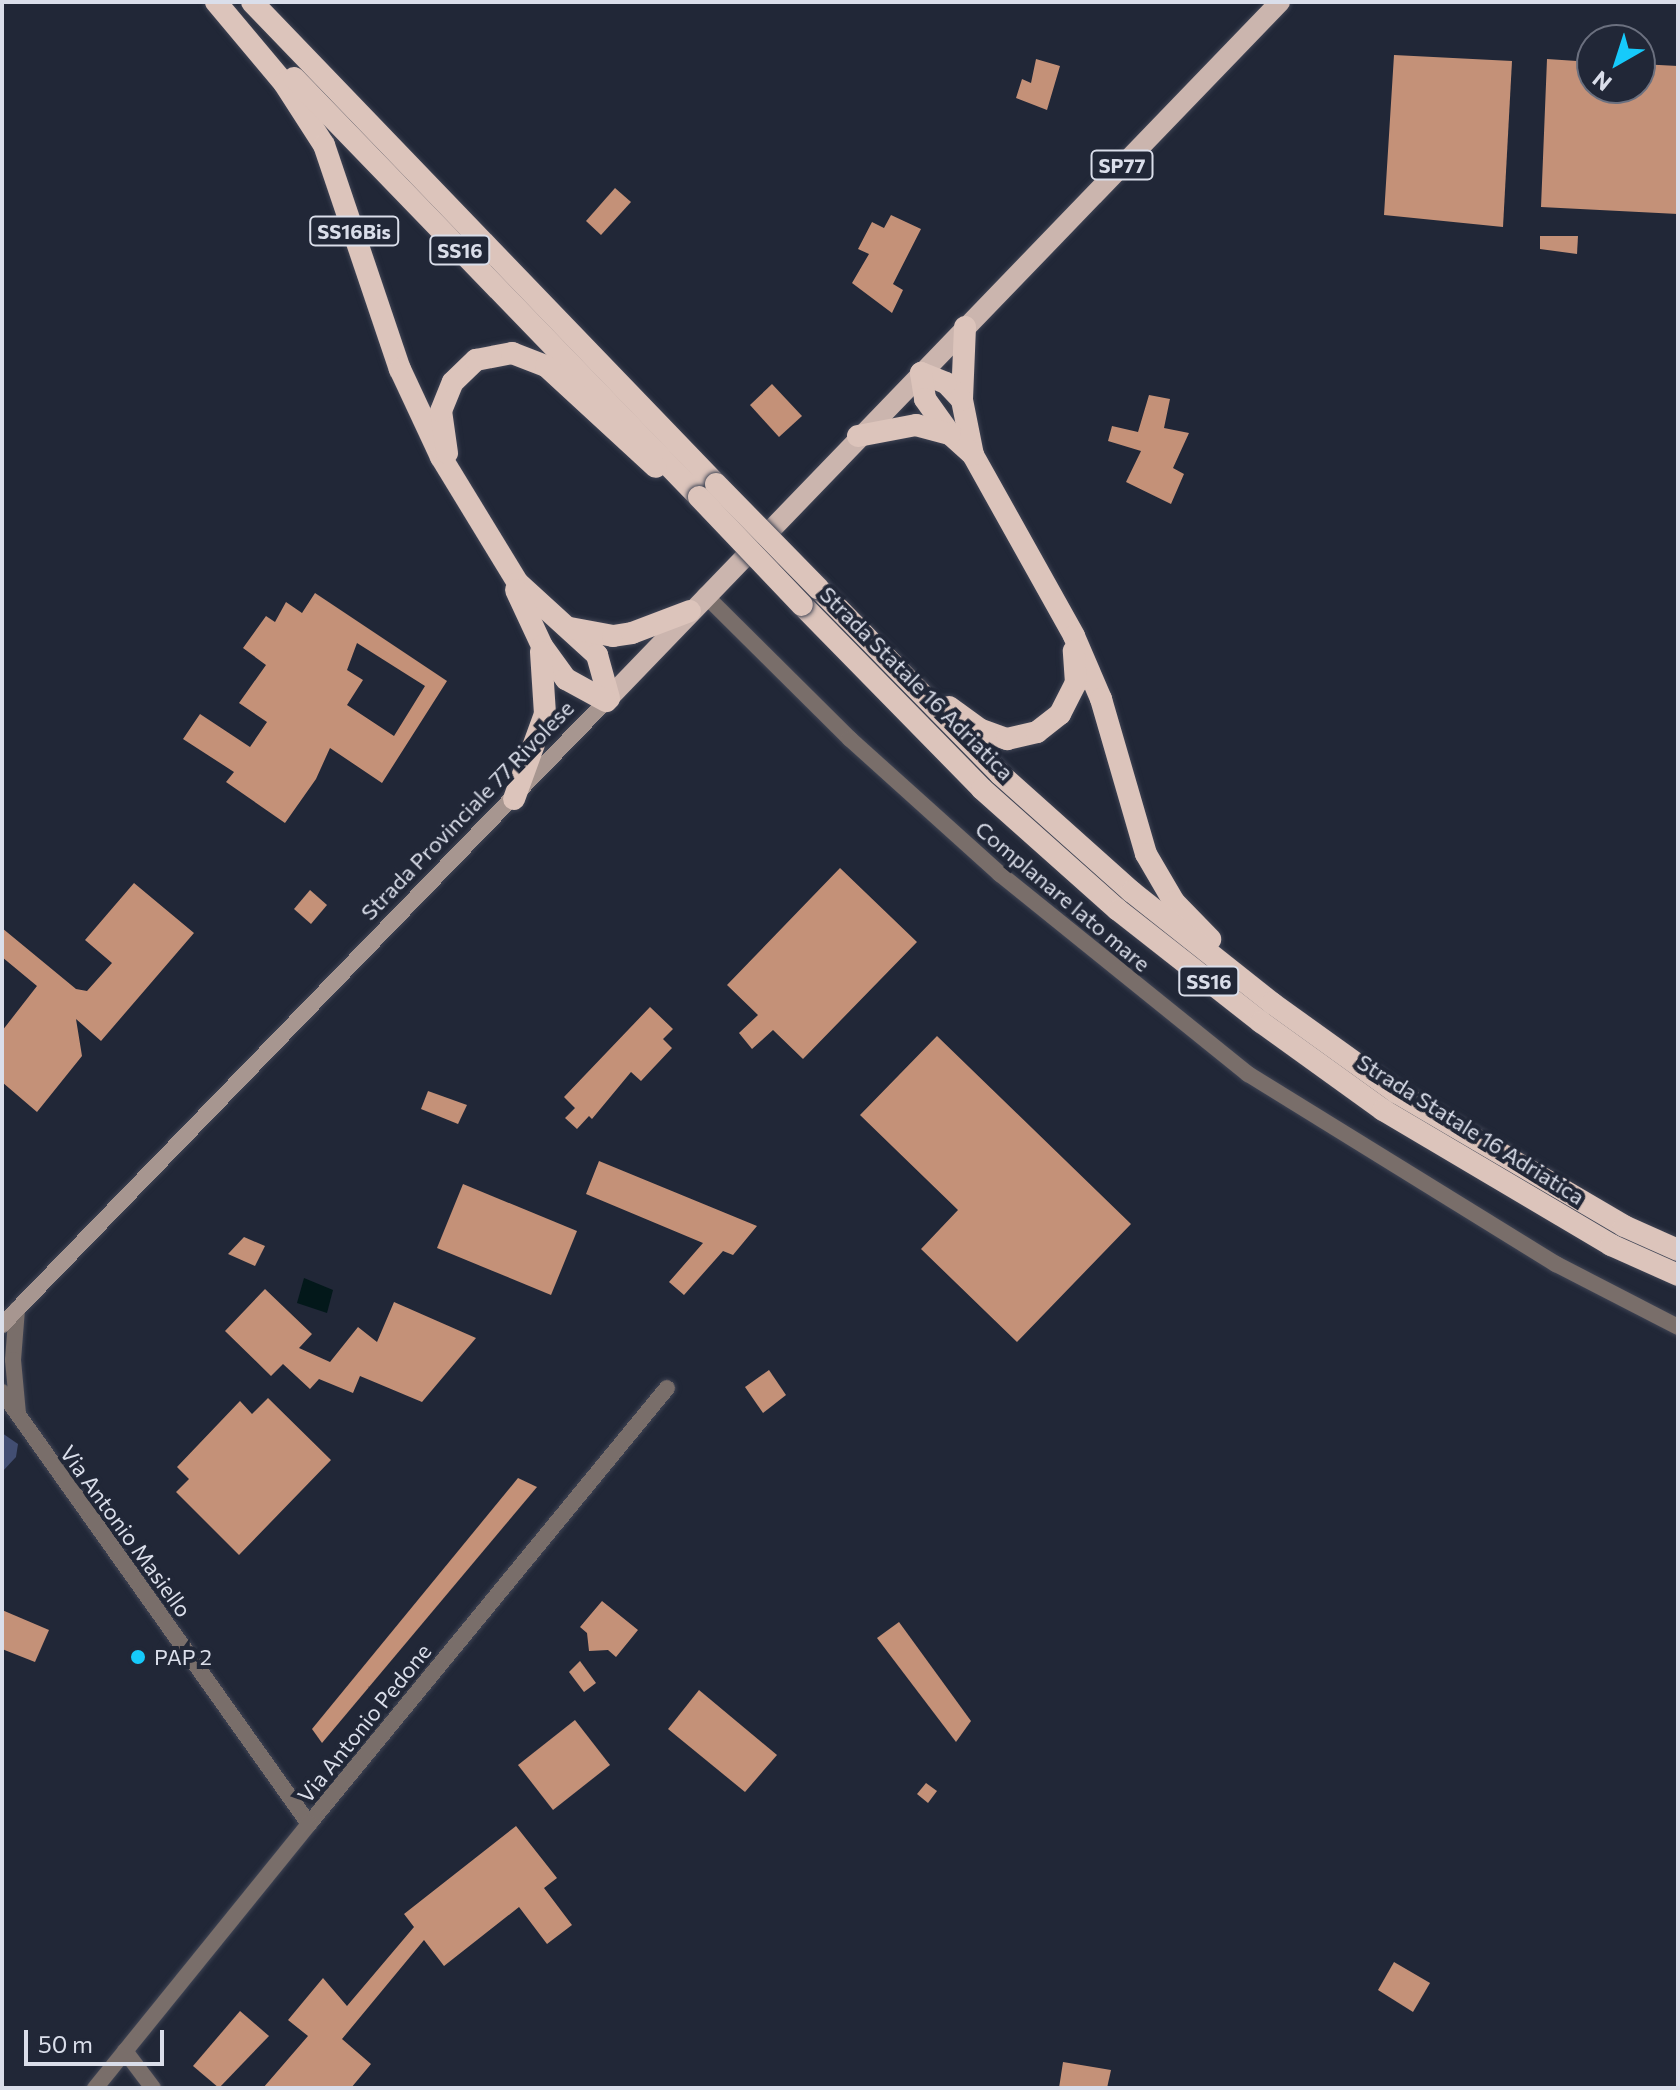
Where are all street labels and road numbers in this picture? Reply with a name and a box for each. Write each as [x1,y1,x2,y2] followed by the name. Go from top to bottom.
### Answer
[1090,149,1154,181] road number: SP77
[308,215,400,247] road number: SS16Bis
[428,234,492,266] road number: SS16
[815,581,1019,785] street label: Strada Statale 16 Adriatica
[355,695,579,925] street label: Strada Provinciale 77 Rivolese
[970,815,1156,977] street label: Complanare lato mare
[1177,965,1241,997] road number: SS16
[1353,1048,1589,1210] street label: Strada Statale 16 Adriatica
[55,1440,197,1622] street label: Via Antonio Masiello
[292,1638,436,1808] street label: Via Antonio Pedone

